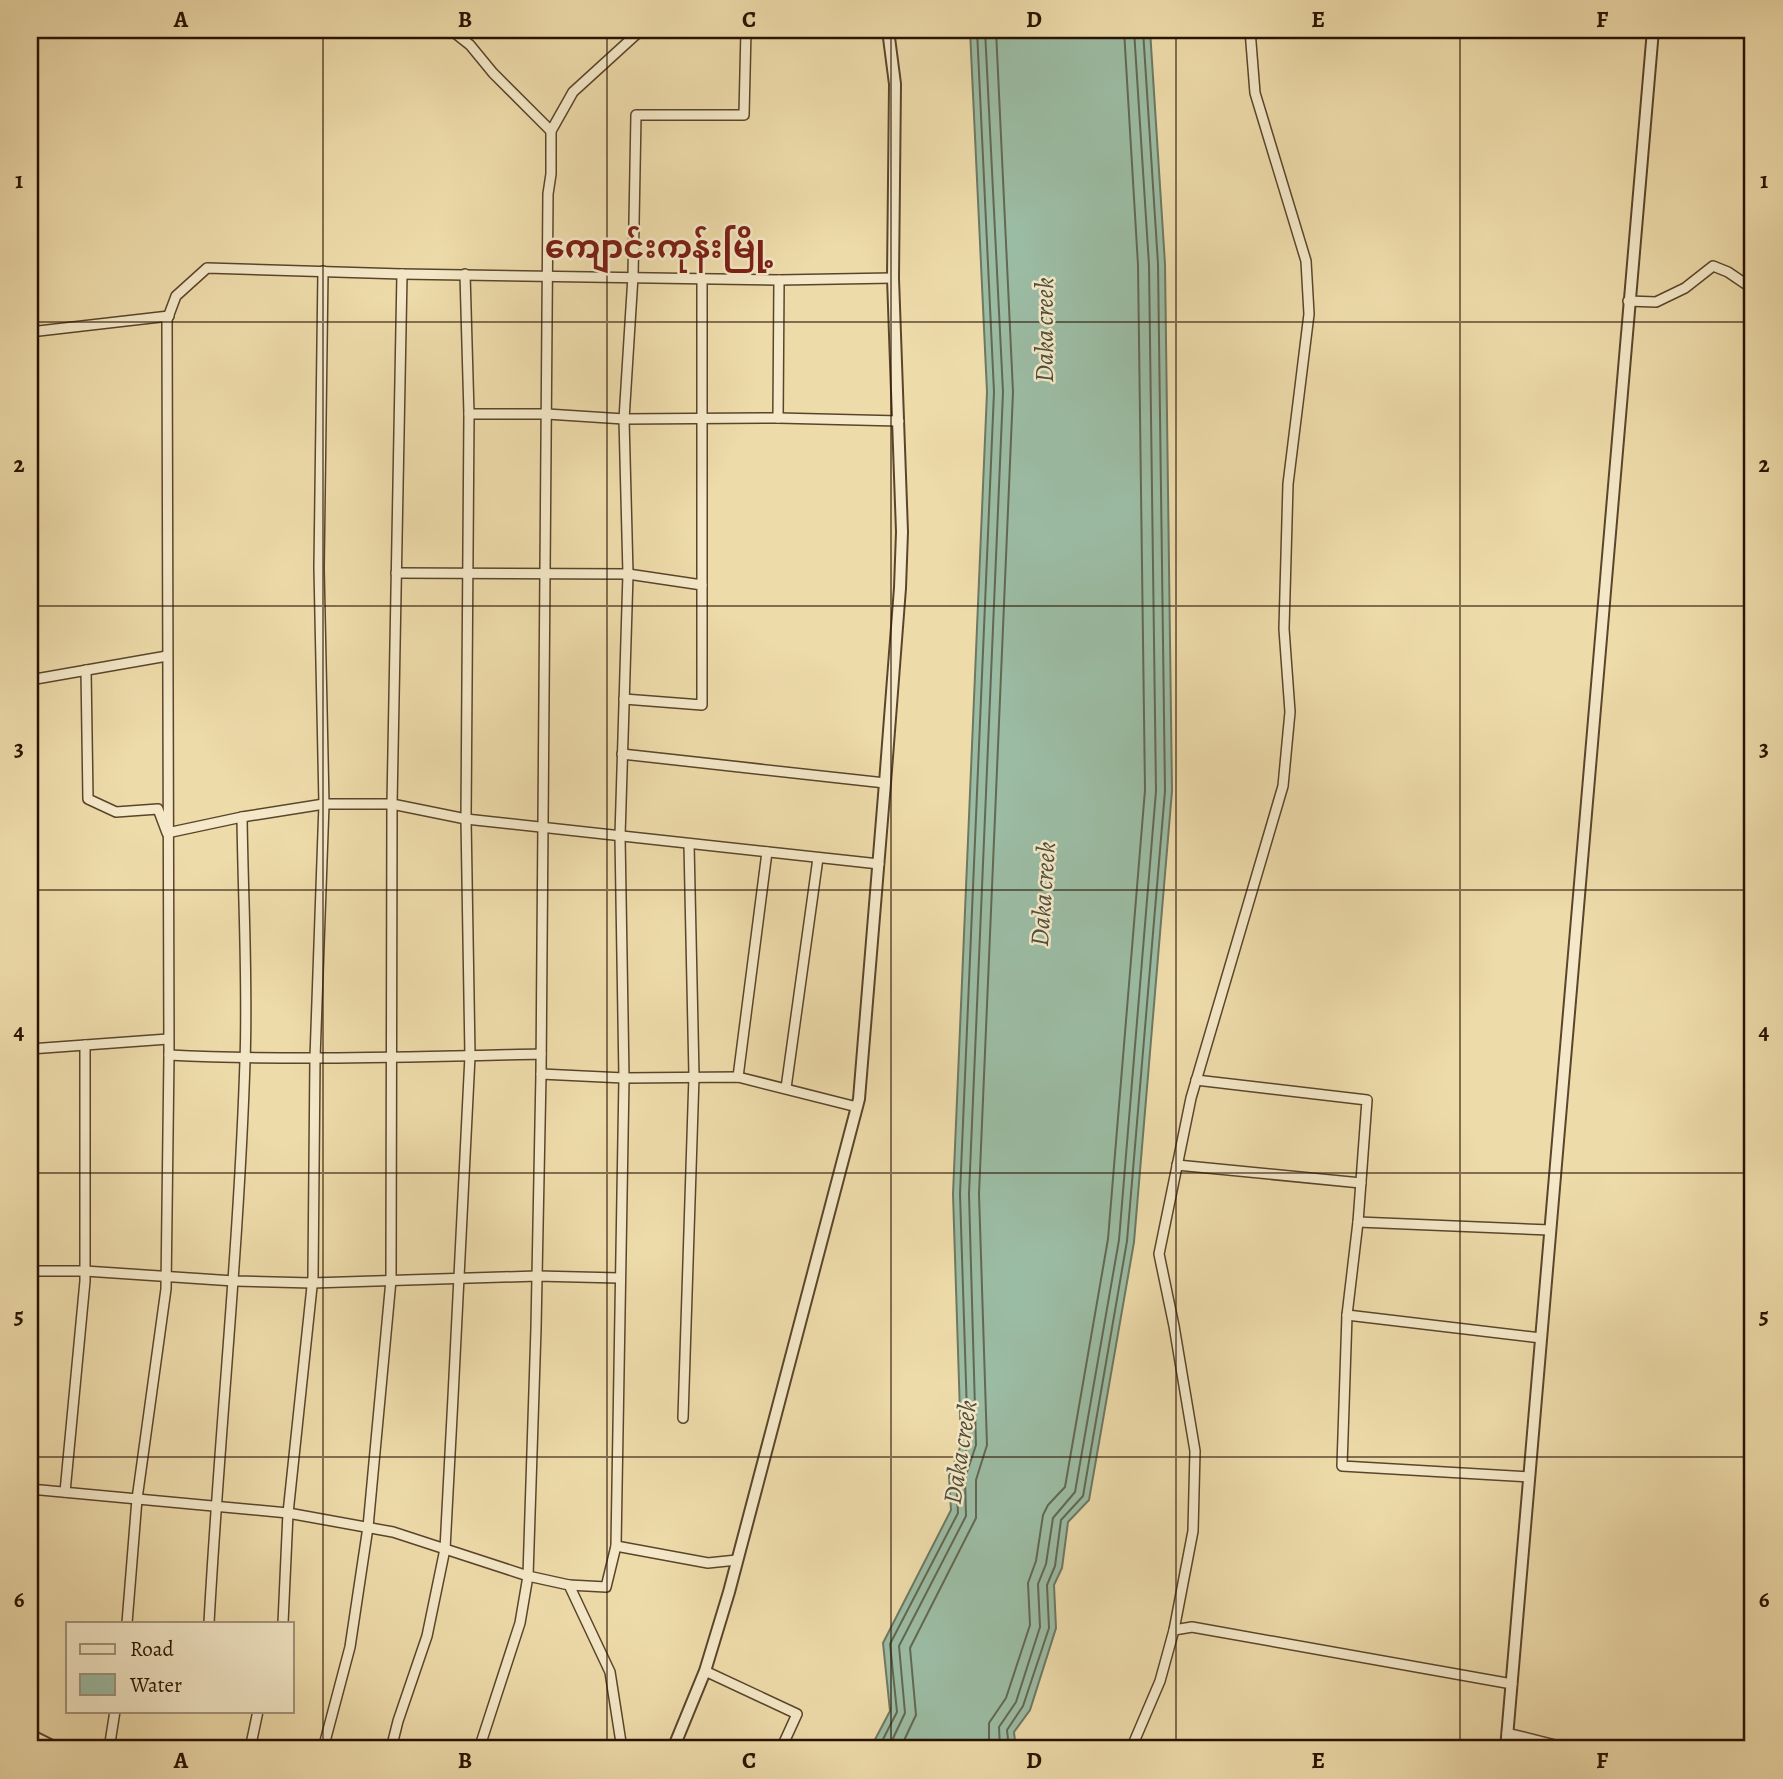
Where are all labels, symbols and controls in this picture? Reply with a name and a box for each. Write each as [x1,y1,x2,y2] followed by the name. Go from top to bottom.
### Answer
[173,4,189,35] text: A
[458,4,472,35] text: B
[742,4,756,35] text: C
[1026,4,1042,35] text: D
[1311,4,1325,35] text: E
[1596,4,1609,35] text: F
[15,165,23,196] text: 1
[1760,165,1768,196] text: 1
[545,225,773,274] district label: ကျောင်းကုန်းမြို့
[1027,278,1062,382] water label: Daka creek
[13,449,25,480] text: 2
[1758,449,1770,480] text: 2
[14,733,24,764] text: 3
[1759,733,1769,764] text: 3
[1022,840,1064,948] water label: Daka creek
[14,1016,25,1047] text: 4
[1759,1016,1770,1047] text: 4
[14,1300,24,1331] text: 5
[1759,1300,1769,1331] text: 5
[935,1397,985,1507] water label: Daka creek
[14,1584,25,1615] text: 6
[1759,1584,1770,1615] text: 6
[66,1622,294,1712] legend
[130,1635,174,1663] text: Road
[129,1671,182,1699] text: Water
[173,1745,189,1776] text: A
[458,1745,472,1776] text: B
[742,1745,756,1776] text: C
[1026,1745,1042,1776] text: D
[1311,1745,1325,1776] text: E
[1596,1745,1609,1776] text: F

